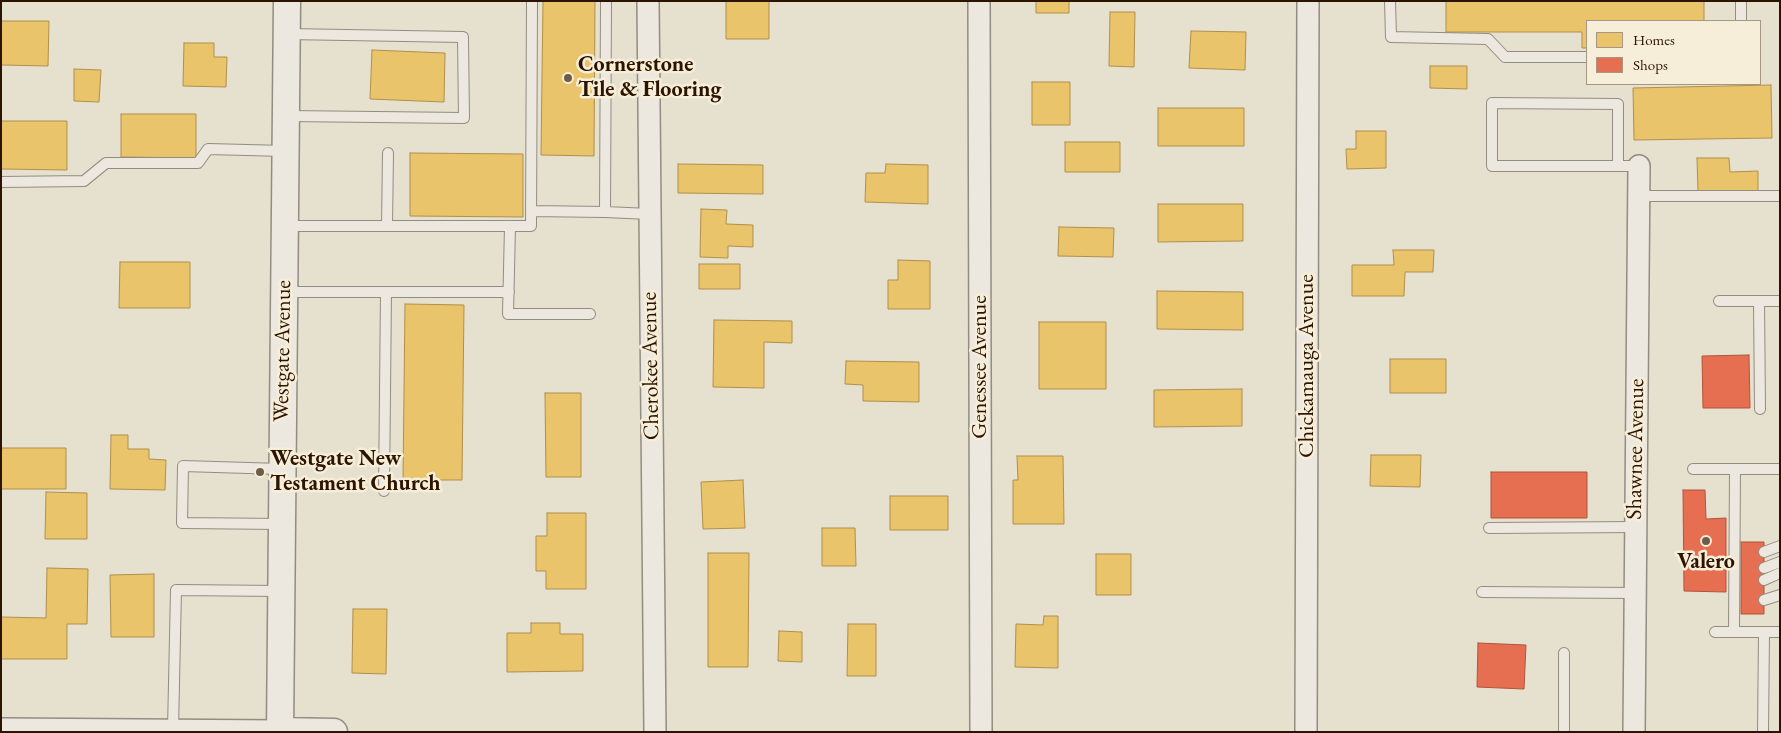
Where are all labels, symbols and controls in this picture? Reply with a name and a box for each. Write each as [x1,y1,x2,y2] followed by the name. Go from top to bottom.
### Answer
[1586,20,1761,85] legend
[1633,30,1675,49] text: Homes
[578,52,722,104] place label: Cornerstone Tile & Flooring
[1633,55,1668,74] text: Shops
[562,72,574,84] marker: Cornerstone Tile & Flooring
[1294,274,1320,458] street label: Chickamauga Avenue
[269,280,297,422] street label: Westgate Avenue
[637,292,665,440] street label: Cherokee Avenue
[967,295,993,439] street label: Genessee Avenue
[1622,378,1650,520] street label: Shawnee Avenue
[270,446,441,498] place label: Westgate New Testament Church
[254,466,266,478] marker: Westgate New Testament Church
[1700,535,1712,547] marker: Valero
[1677,549,1735,575] place label: Valero

